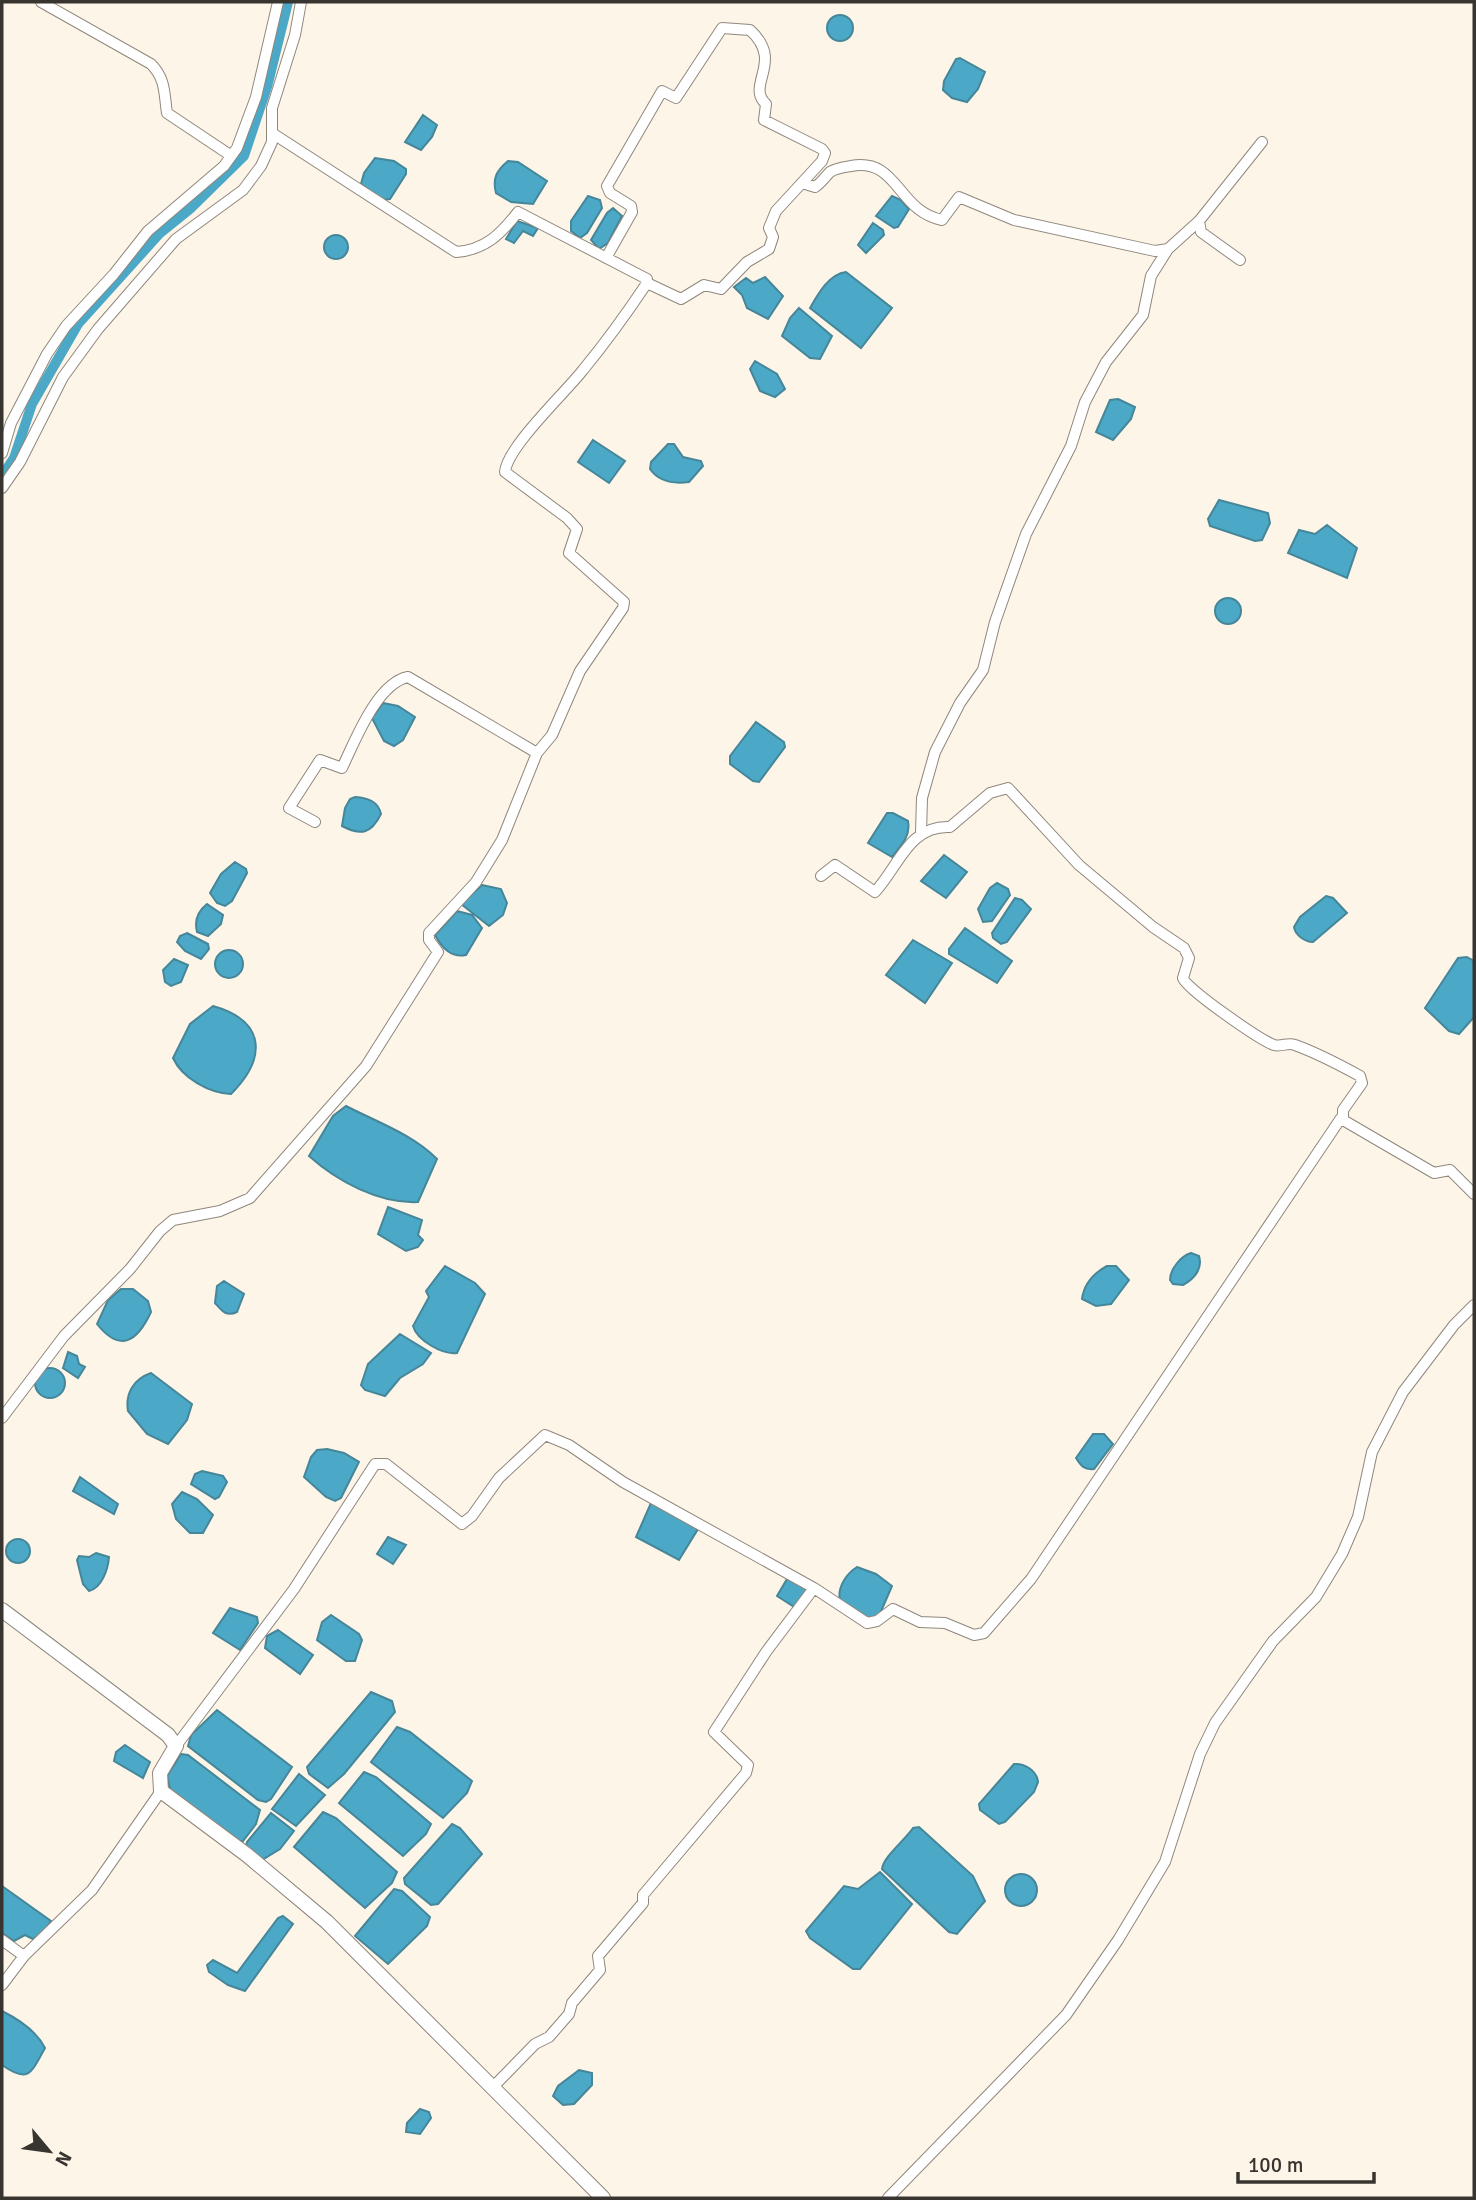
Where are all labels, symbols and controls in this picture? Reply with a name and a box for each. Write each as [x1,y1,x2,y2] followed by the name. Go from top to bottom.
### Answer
[14,2116,84,2186] north arrow
[1238,2140,1374,2184] scale bar
[49,2147,77,2170] text: N
[1248,2152,1303,2178] text: 100 m

